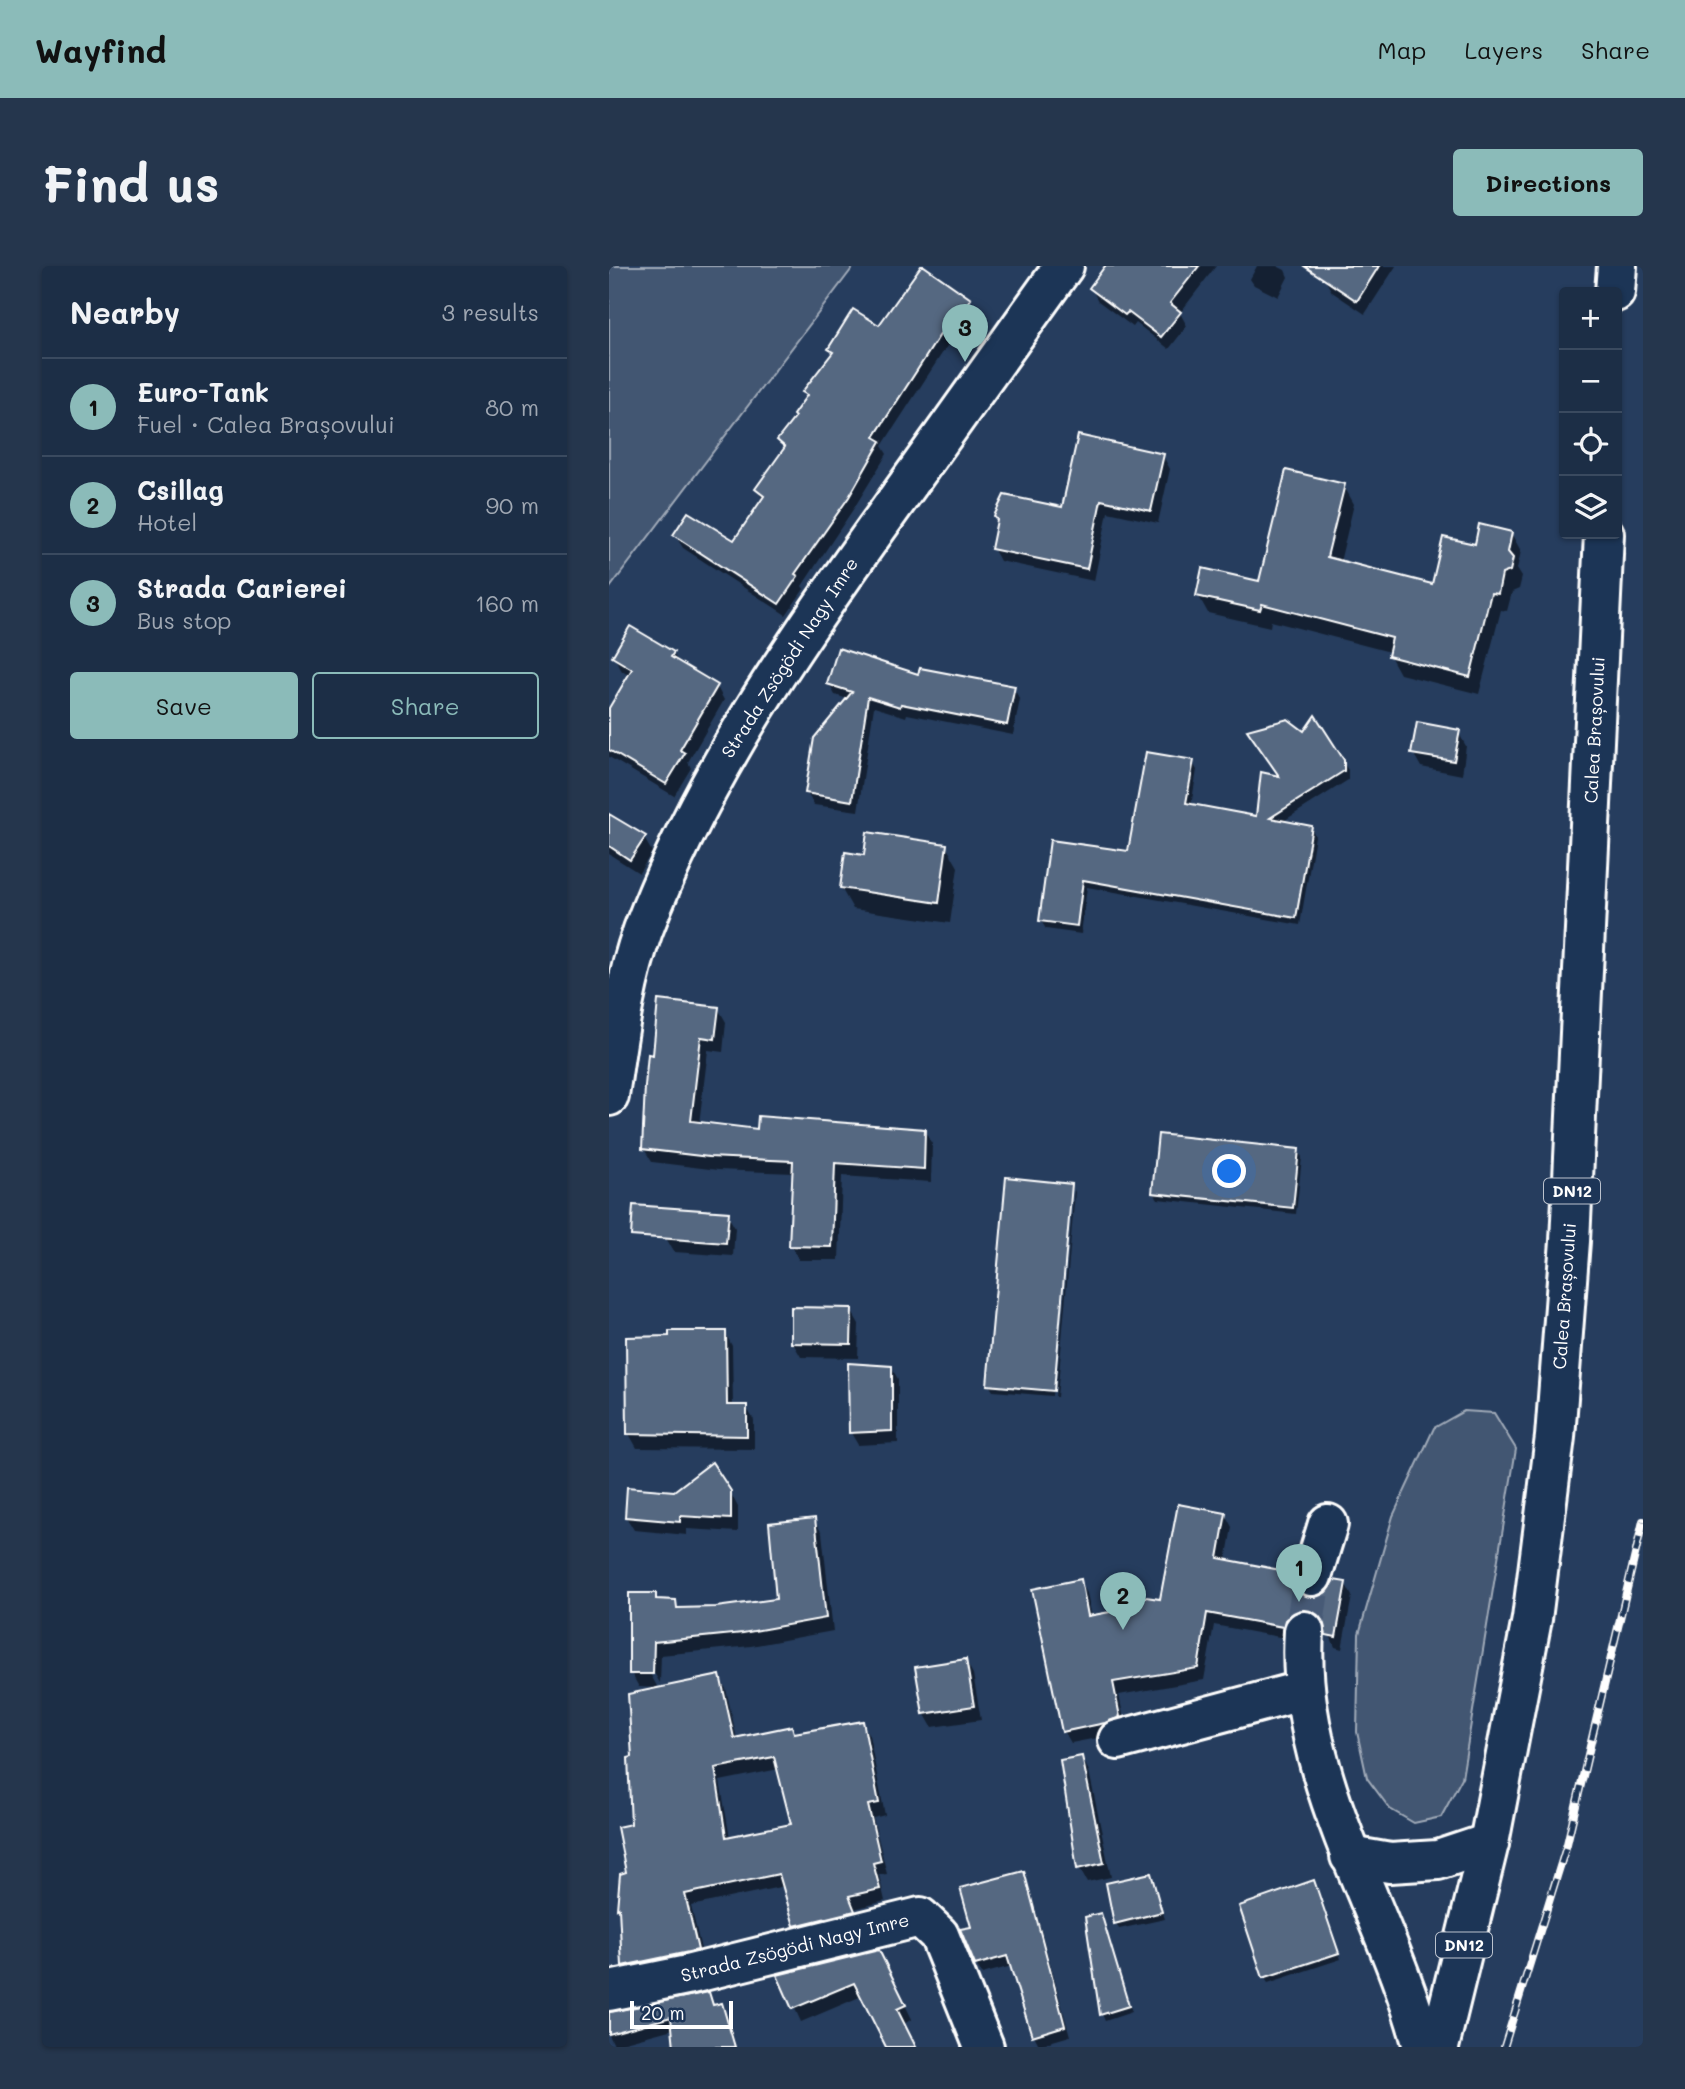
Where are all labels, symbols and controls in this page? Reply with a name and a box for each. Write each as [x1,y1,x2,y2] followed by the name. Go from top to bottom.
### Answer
[35,28,166,71] text: Wayfind
[1378,34,1426,65] text: Map
[1464,34,1543,65] text: Layers
[1581,34,1650,65] text: Share
[1453,149,1643,216] button: Directions
[42,151,220,214] text: Find us
[1559,287,1622,539] map controls
[1559,287,1622,350] button: +
[70,292,180,332] text: Nearby
[442,297,539,327] text: 3 results
[942,304,988,362] pin: 3
[1559,350,1622,413] button: −
[137,375,269,409] text: Euro-Tank
[88,392,98,422] text: 1
[485,392,539,422] text: 80 m
[137,409,395,439] text: Fuel · Calea Brașovului
[1559,413,1622,476] button: locate
[137,473,224,507] text: Csillag
[1559,476,1622,539] button: layers
[87,490,99,520] text: 2
[486,490,539,520] text: 90 m
[137,507,197,537] text: Hotel
[715,553,863,762] street label: Strada Zsögödi Nagy Imre
[137,571,347,605] text: Strada Carierei
[86,588,100,618] text: 3
[475,588,539,618] text: 160 m
[137,605,232,635] text: Bus stop
[1578,656,1610,804] street label: Calea Brașovului
[70,672,298,739] button: Save
[312,672,539,739] button: Share
[1212,1154,1246,1188] your location
[1544,1178,1600,1203] road number: DN12
[1547,1222,1581,1370] street label: Calea Brașovului
[1276,1544,1322,1602] pin: 1
[1100,1572,1146,1630] pin: 2
[678,1907,911,1987] street label: Strada Zsögödi Nagy Imre
[1436,1932,1492,1958] road number: DN12
[630,1998,733,2030] scale bar
[641,2000,685,2025] text: 20 m

